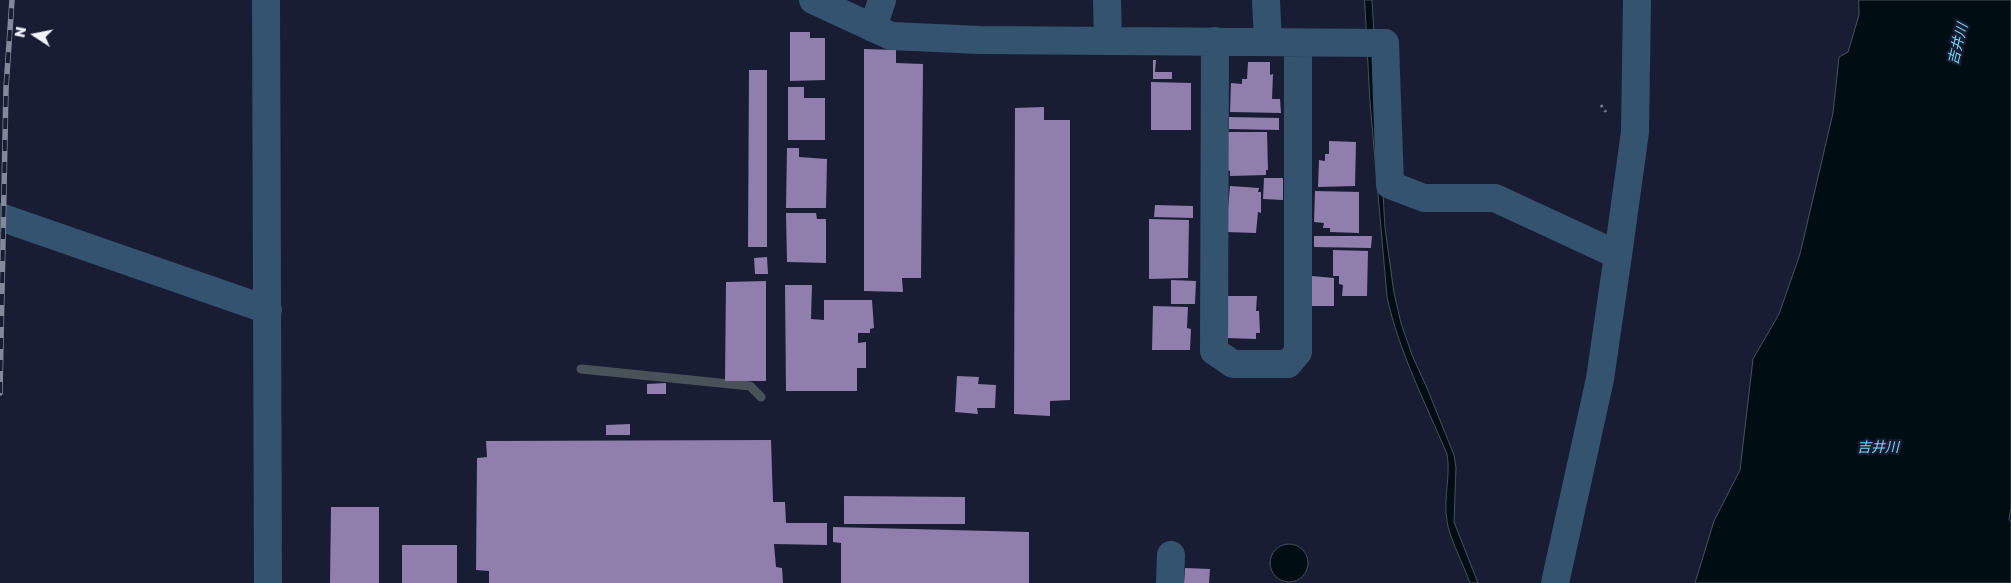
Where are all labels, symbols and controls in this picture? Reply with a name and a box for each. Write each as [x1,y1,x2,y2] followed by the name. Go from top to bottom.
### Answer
[10,10,60,60] north arrow
[1945,22,1971,66] water label: 吉井川
[10,25,29,39] text: N
[1857,440,1899,456] water label: 吉井川

